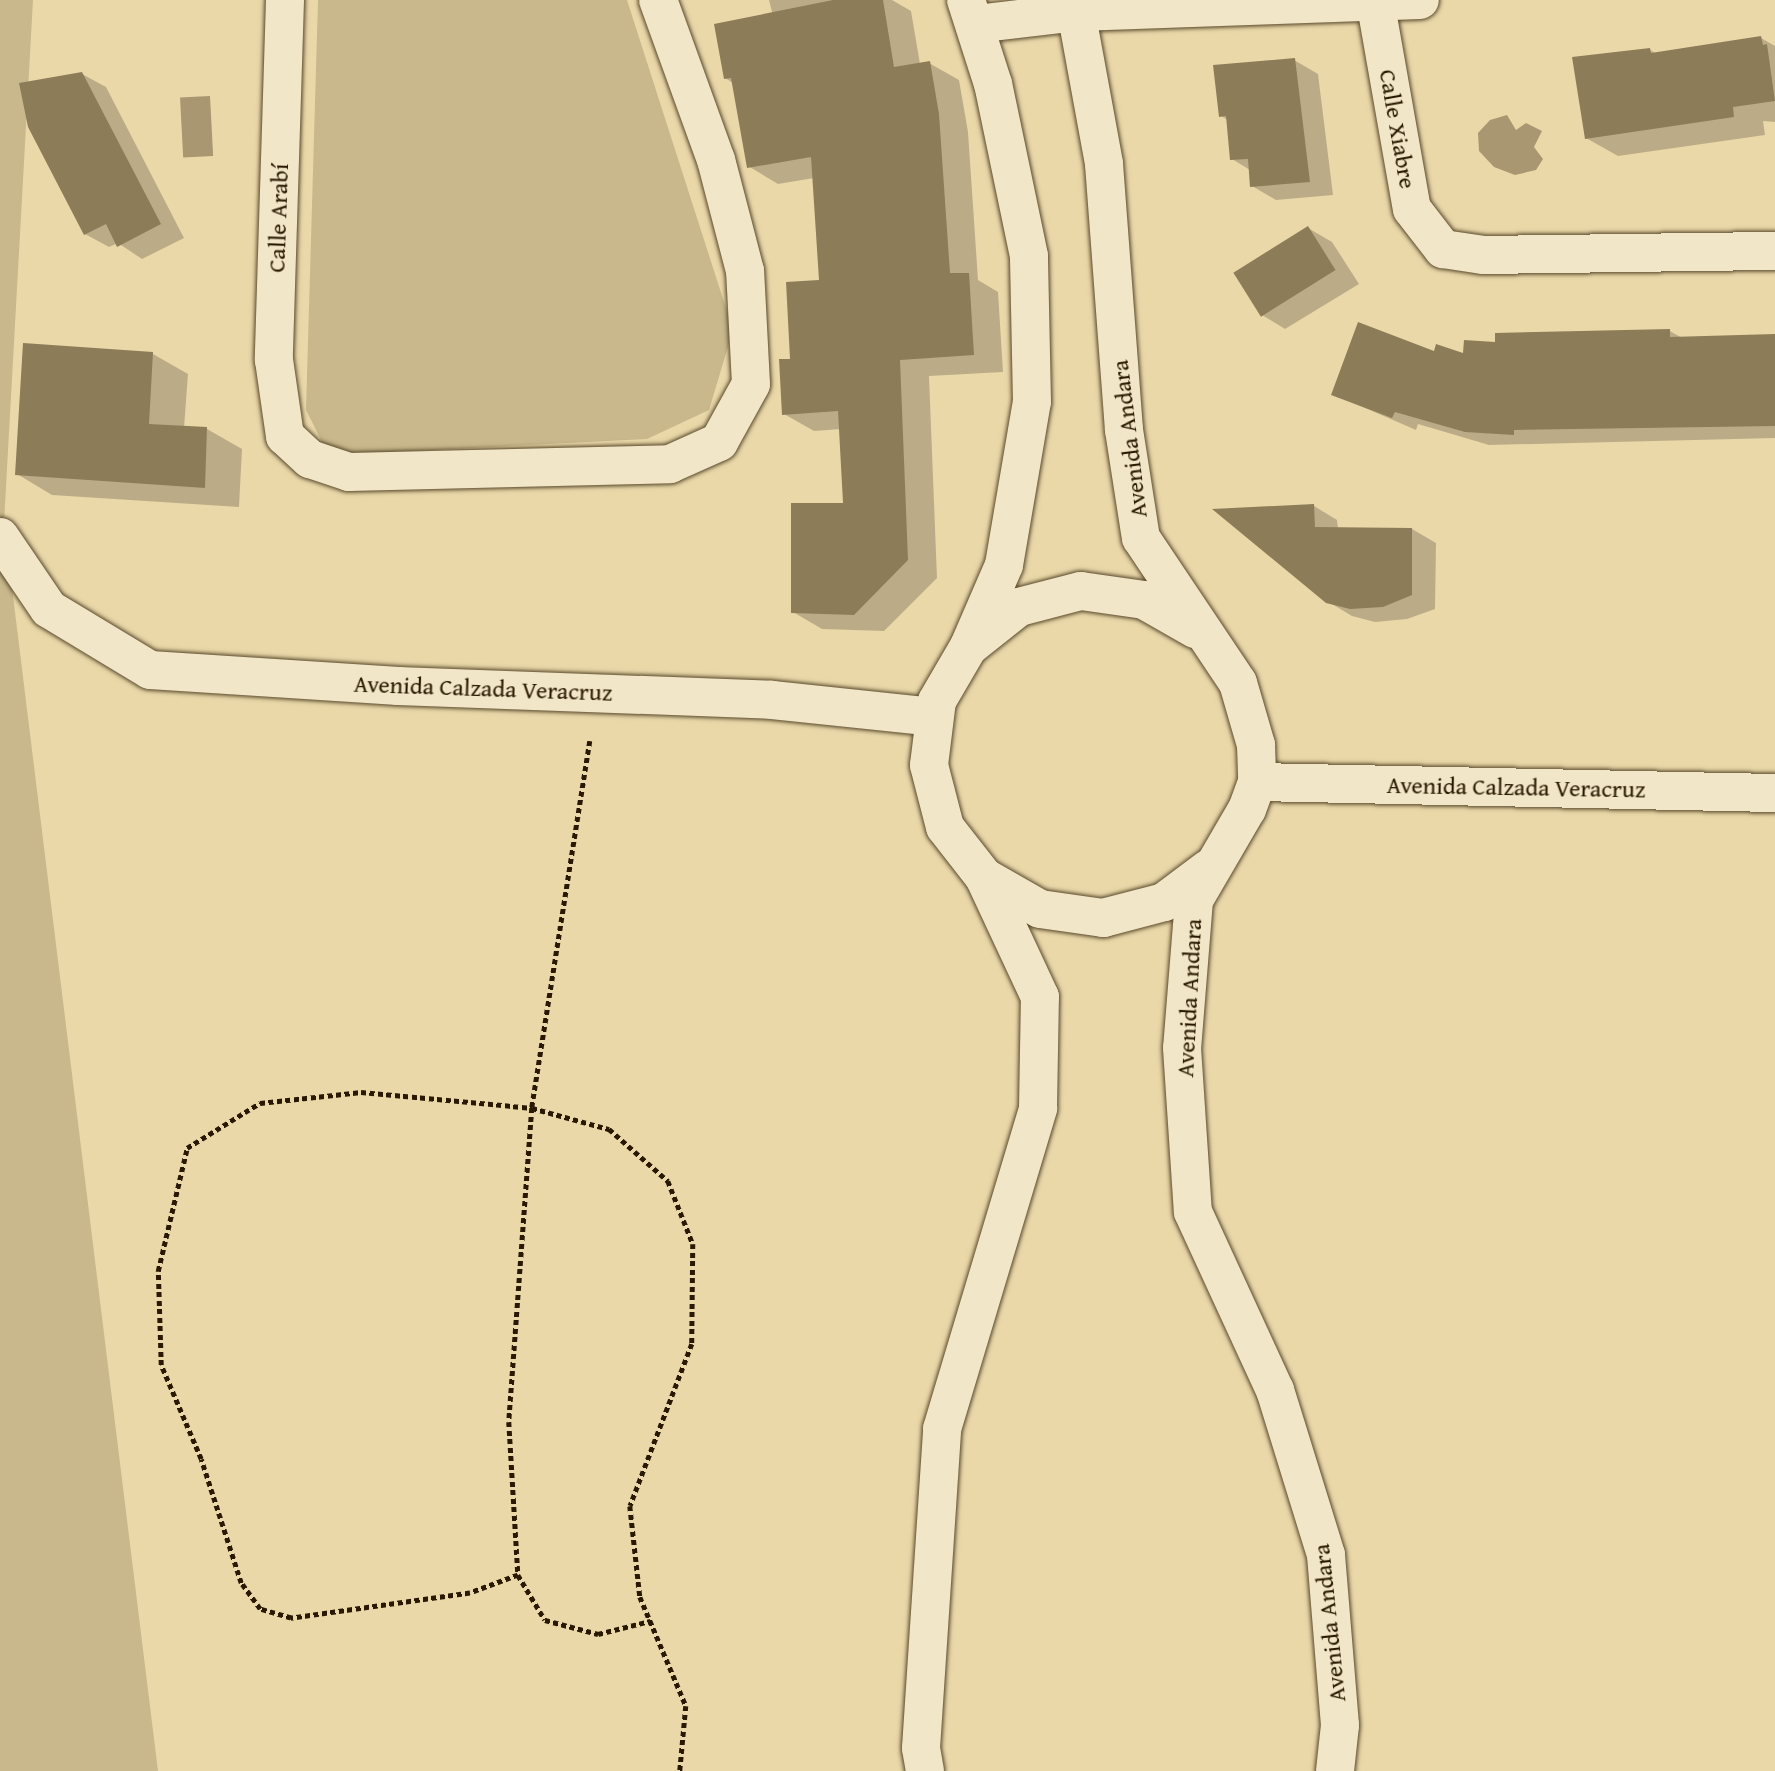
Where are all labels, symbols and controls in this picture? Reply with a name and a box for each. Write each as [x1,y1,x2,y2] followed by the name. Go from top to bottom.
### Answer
[1373,67,1423,191] street label: Calle Xiabre
[262,163,294,273] street label: Calle Arabí
[1105,358,1153,520] street label: Avenida Andara
[353,669,613,707] street label: Avenida Calzada Veracruz
[1386,770,1646,804] street label: Avenida Calzada Veracruz
[1170,918,1208,1078] street label: Avenida Andara
[1306,1543,1352,1703] street label: Avenida Andara

